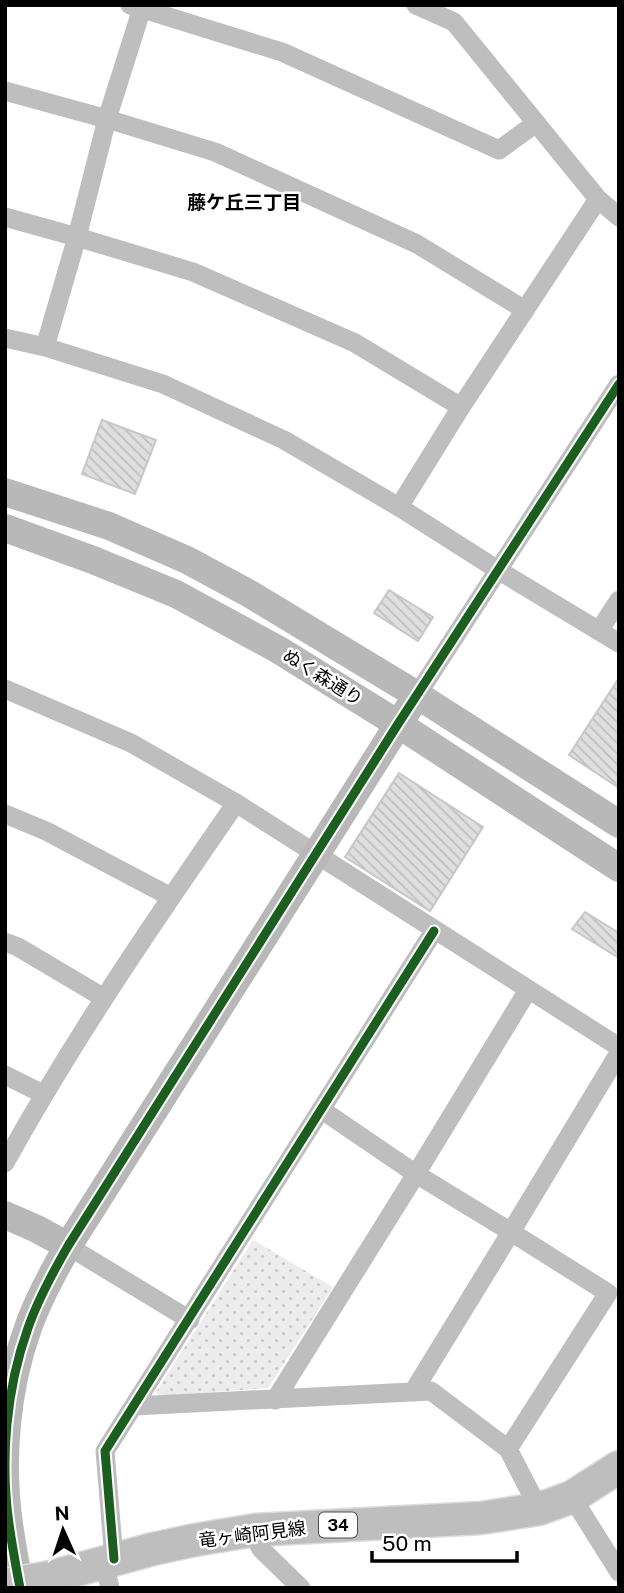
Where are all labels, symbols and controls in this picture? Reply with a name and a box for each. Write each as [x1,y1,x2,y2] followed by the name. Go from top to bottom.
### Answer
[187,191,301,213] district label: 藤ケ丘三丁目
[279,644,367,710] street label: ぬく森通り
[28,1495,98,1565] north arrow
[54,1502,70,1524] text: N
[319,1512,357,1538] road number: 34
[197,1517,307,1551] street label: 竜ヶ崎阿見線
[372,1520,517,1564] scale bar
[382,1531,432,1556] text: 50 m

